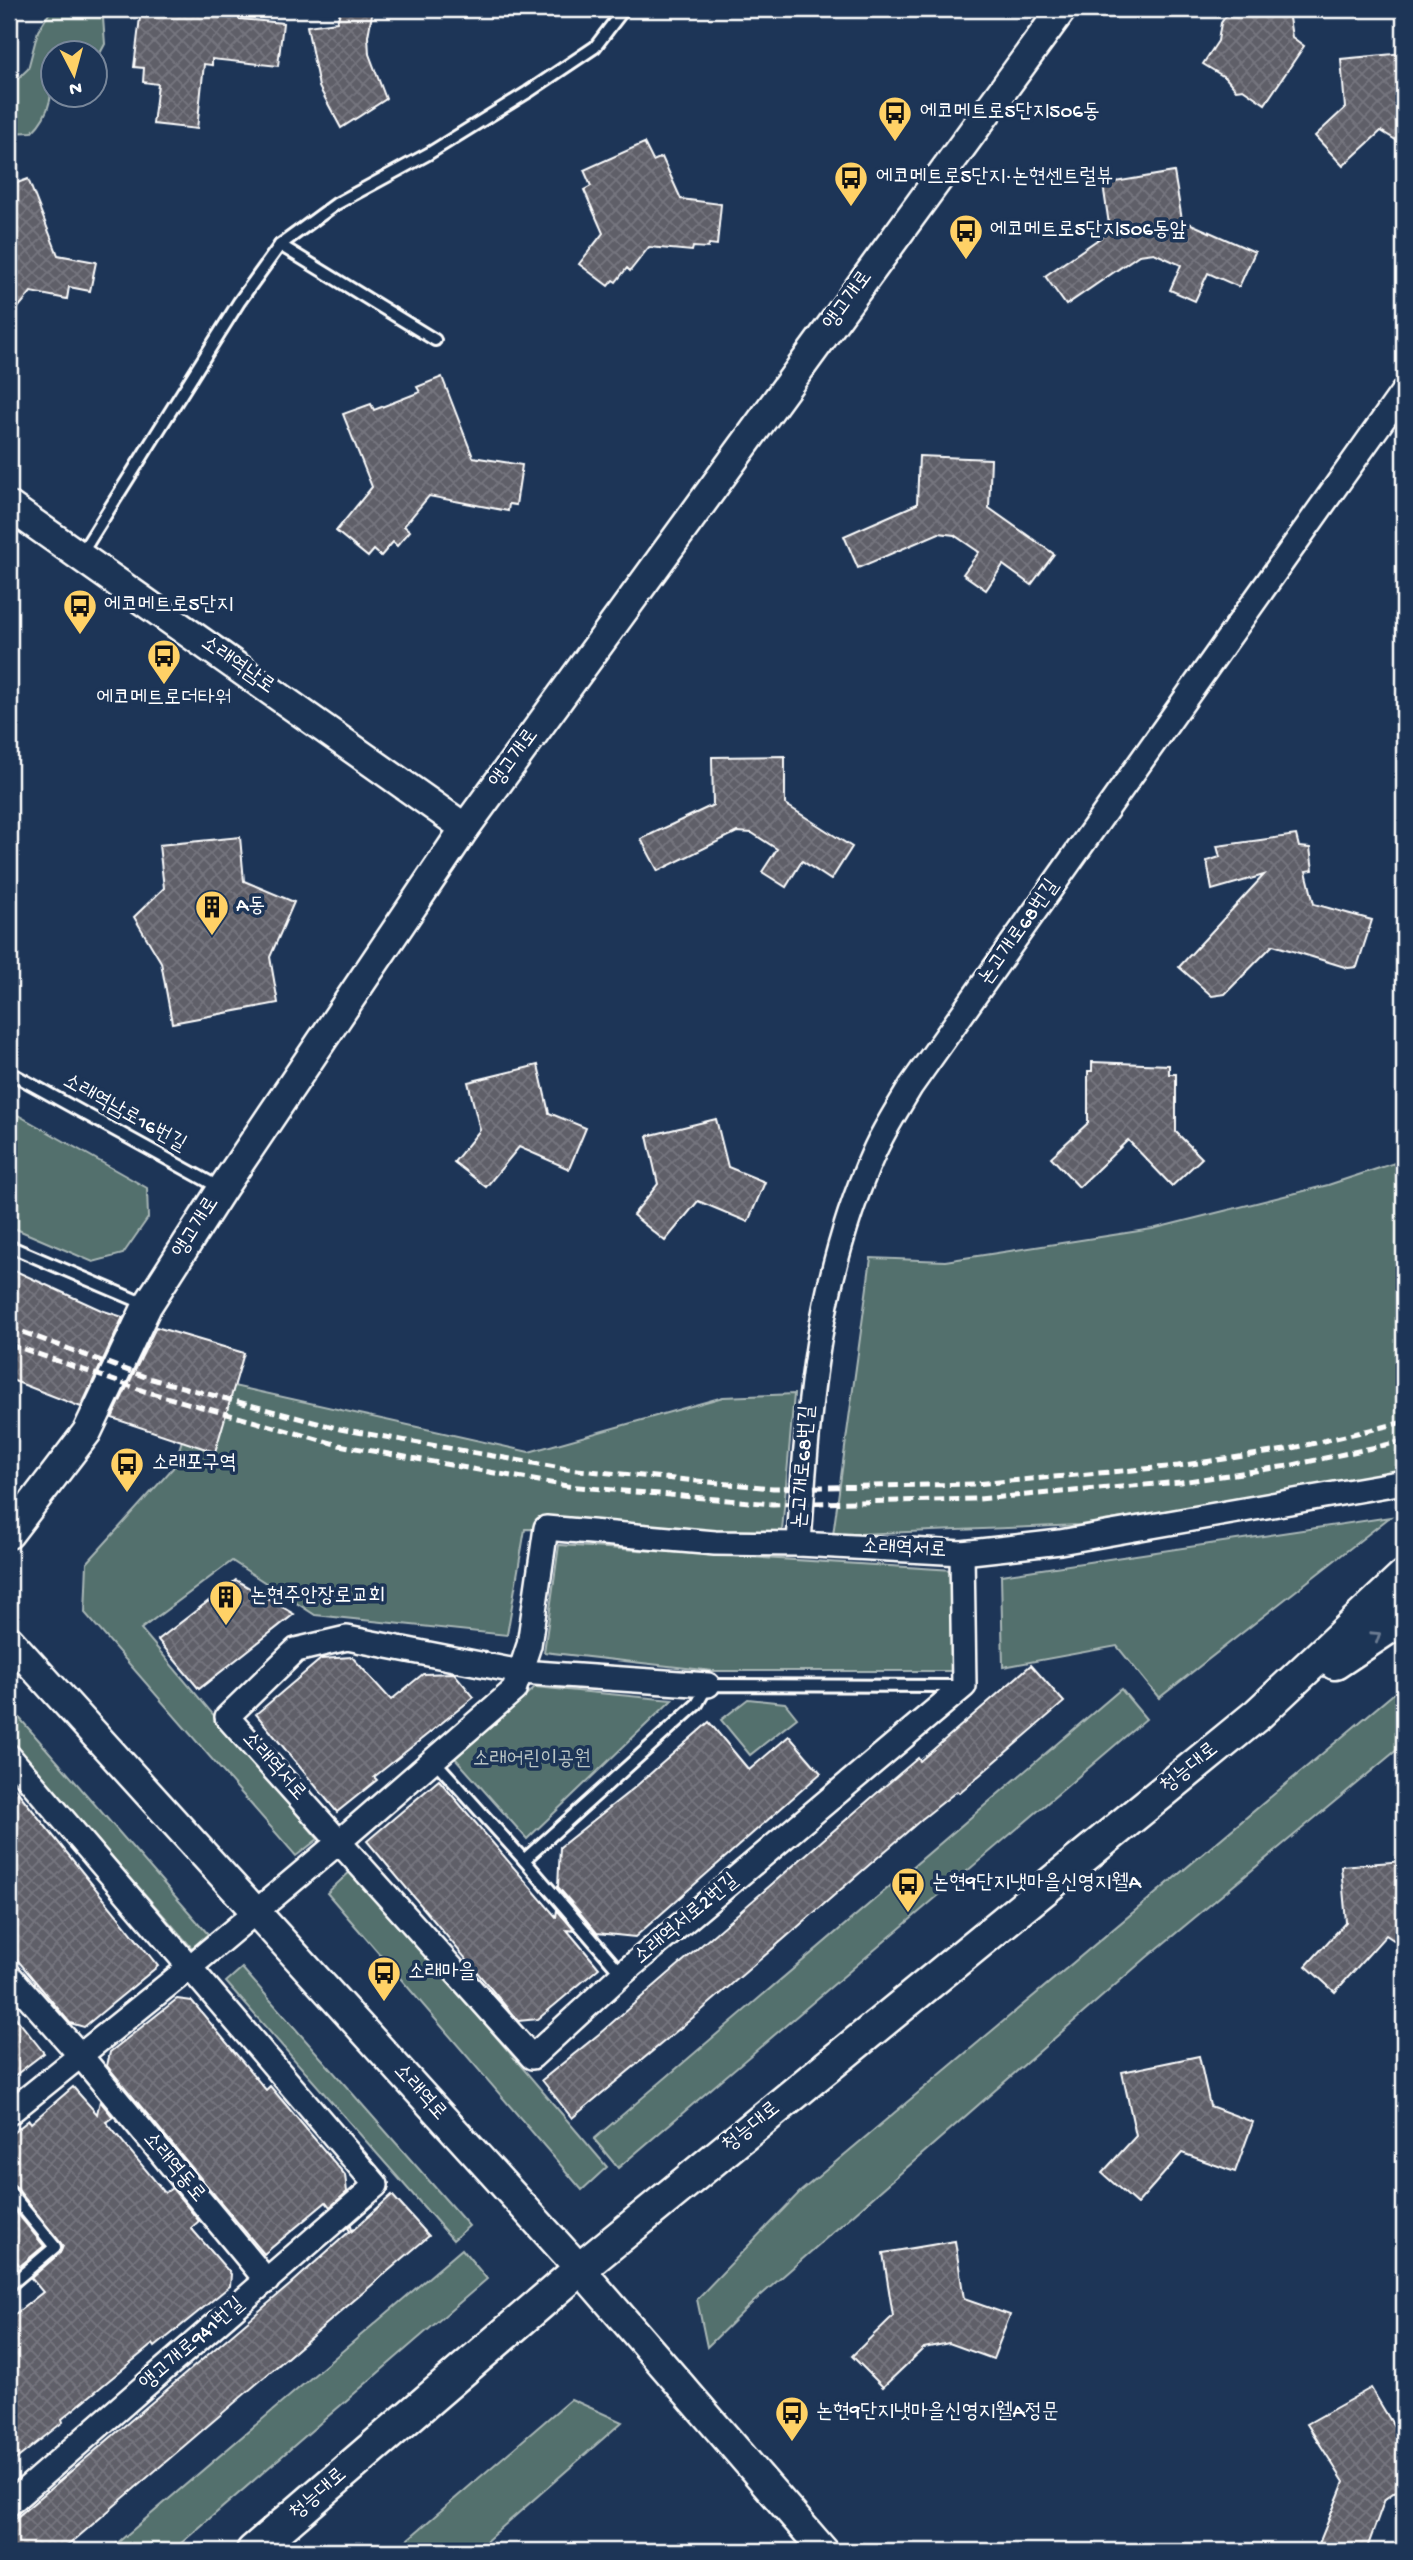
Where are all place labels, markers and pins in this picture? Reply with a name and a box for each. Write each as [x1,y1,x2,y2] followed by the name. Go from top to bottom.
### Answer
[876,94,914,143] bus stop icon: 에코메트로5단지506동
[920,101,1100,126] place label: 에코메트로5단지506동
[832,159,870,208] bus stop icon: 에코메트로5단지·논현센트럴뷰
[876,166,1113,191] place label: 에코메트로5단지·논현센트럴뷰
[947,212,985,261] bus stop icon: 에코메트로5단지506동앞
[990,219,1187,244] place label: 에코메트로5단지506동앞
[61,587,99,636] bus stop icon: 에코메트로5단지
[104,594,233,619] place label: 에코메트로5단지
[145,637,183,686] bus stop icon: 에코메트로더타워
[96,687,232,712] place label: 에코메트로더타워
[193,888,231,937] building icon: A동
[236,895,265,920] place label: A동
[108,1445,146,1494] bus stop icon: 소래포구역
[152,1452,237,1477] place label: 소래포구역
[207,1578,245,1627] building icon: 논현주안장로교회
[250,1585,385,1610] place label: 논현주안장로교회
[889,1865,927,1914] bus stop icon: 논현9단지냇마을신영지웰A
[932,1871,1142,1897] place label: 논현9단지냇마을신영지웰A
[365,1954,403,2003] bus stop icon: 소래마을
[408,1961,476,1986] place label: 소래마을
[773,2394,811,2443] bus stop icon: 논현9단지냇마을신영지웰A정문
[816,2400,1059,2426] place label: 논현9단지냇마을신영지웰A정문

